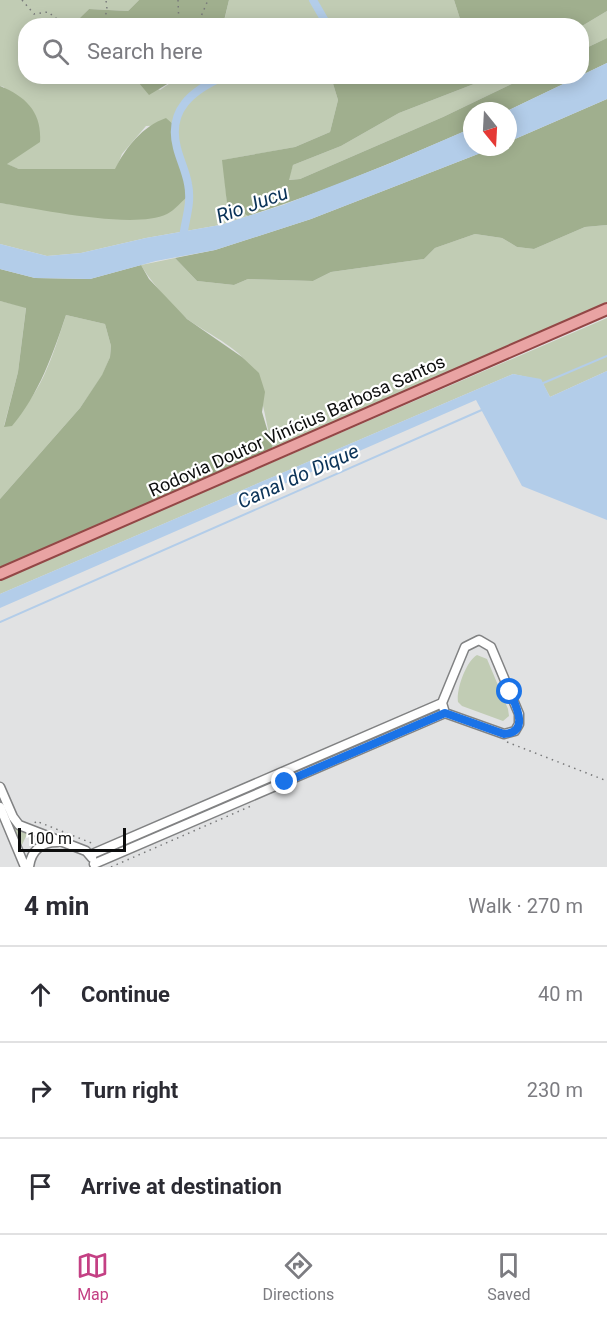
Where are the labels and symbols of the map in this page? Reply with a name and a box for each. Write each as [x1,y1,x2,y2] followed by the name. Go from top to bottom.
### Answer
[463,102,517,156] north arrow
[213,180,292,228] water label: Rio Jucu
[145,350,448,501] street label: Rodovia Doutor Vinícius Barbosa Santos
[234,439,362,513] water label: Canal do Dique
[496,678,522,704] route start
[271,768,297,794] route end
[18,825,126,852] scale bar

